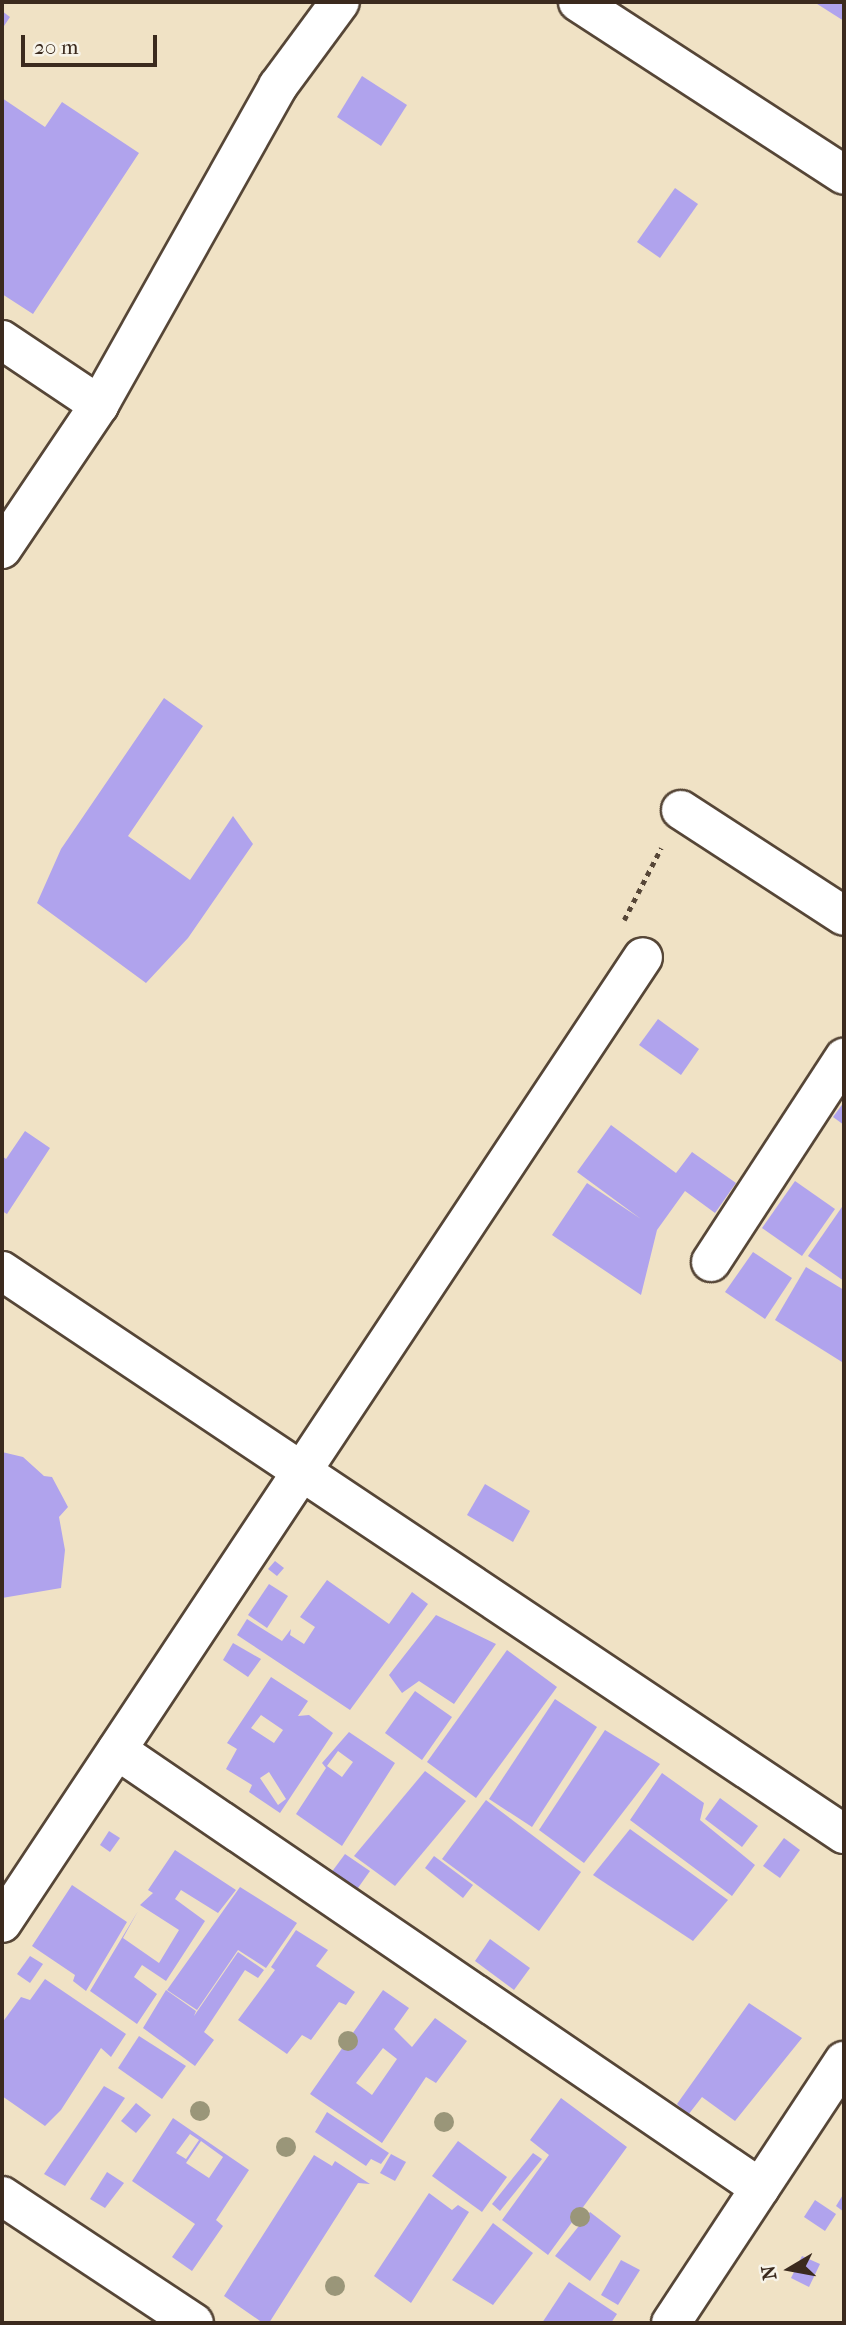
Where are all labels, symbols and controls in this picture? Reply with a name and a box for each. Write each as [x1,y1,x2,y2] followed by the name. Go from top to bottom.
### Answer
[24,21,161,65] scale bar
[34,35,78,59] text: 20 m
[755,2234,825,2304] north arrow
[757,2264,781,2282] text: N

